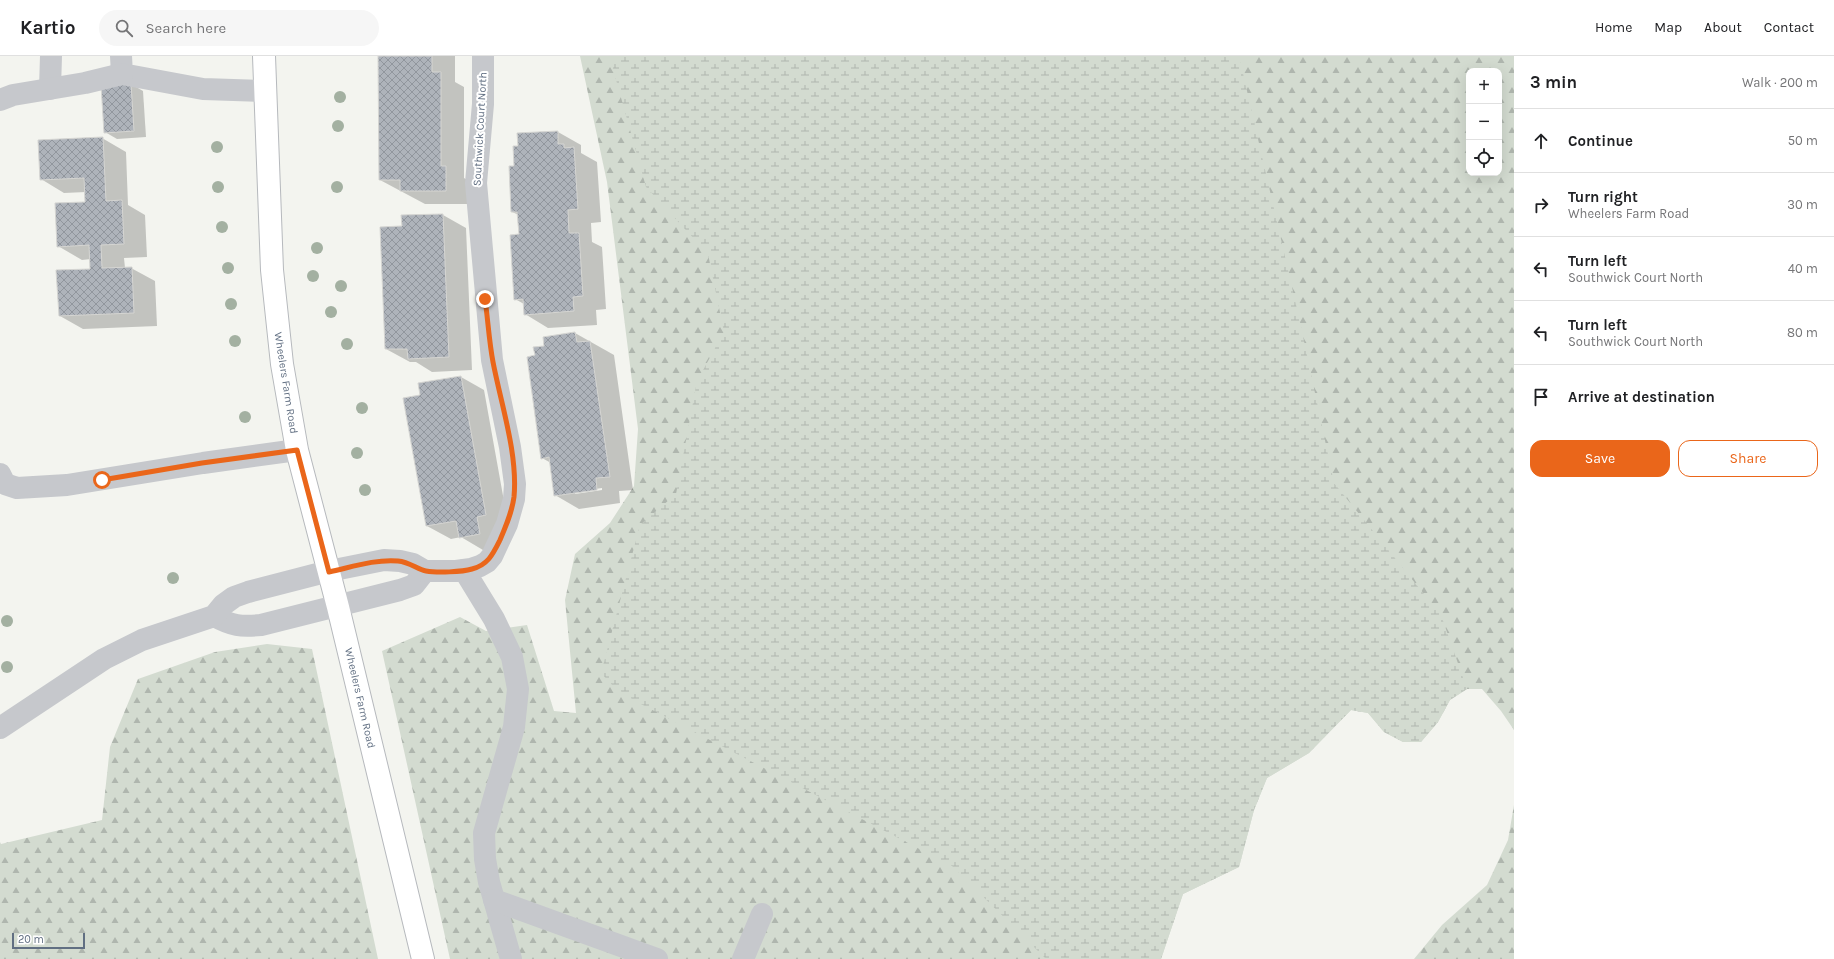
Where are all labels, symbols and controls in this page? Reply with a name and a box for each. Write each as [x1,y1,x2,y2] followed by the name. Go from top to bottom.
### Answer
[99,10,379,46] search box
[20,17,75,39] text: Kartio
[113,17,135,39] icon: search
[145,19,226,37] text: Search here
[1595,19,1632,36] text: Home
[1654,19,1682,36] text: Map
[1704,19,1742,36] text: About
[1764,19,1814,36] text: Contact
[1466,68,1502,176] map controls
[1466,68,1502,104] button: +
[471,72,489,186] street label: Southwick Court North
[1530,72,1577,92] text: 3 min
[1742,75,1818,90] text: Walk · 200 m
[1466,104,1502,140] button: −
[1530,130,1552,152] icon: ahead
[1568,132,1633,150] text: Continue
[1788,133,1818,148] text: 50 m
[1466,140,1502,176] button: locate
[1568,188,1638,206] text: Turn right
[1530,194,1552,216] icon: right
[1787,197,1818,212] text: 30 m
[1568,206,1689,221] text: Wheelers Farm Road
[1568,252,1627,270] text: Turn left
[1530,258,1552,280] icon: left
[1788,261,1818,276] text: 40 m
[1568,270,1703,285] text: Southwick Court North
[476,290,494,308] route end
[1568,316,1627,334] text: Turn left
[1530,322,1552,344] icon: left
[1787,325,1818,340] text: 80 m
[272,331,300,435] street label: Wheelers Farm Road
[1568,334,1703,349] text: Southwick Court North
[1530,386,1552,408] icon: arrive
[1568,388,1715,406] text: Arrive at destination
[1530,440,1670,477] button: Save
[1678,440,1818,477] button: Share
[93,471,111,489] route start
[342,647,378,749] street label: Wheelers Farm Road
[12,931,85,950] scale bar
[18,933,44,946] text: 20 m

